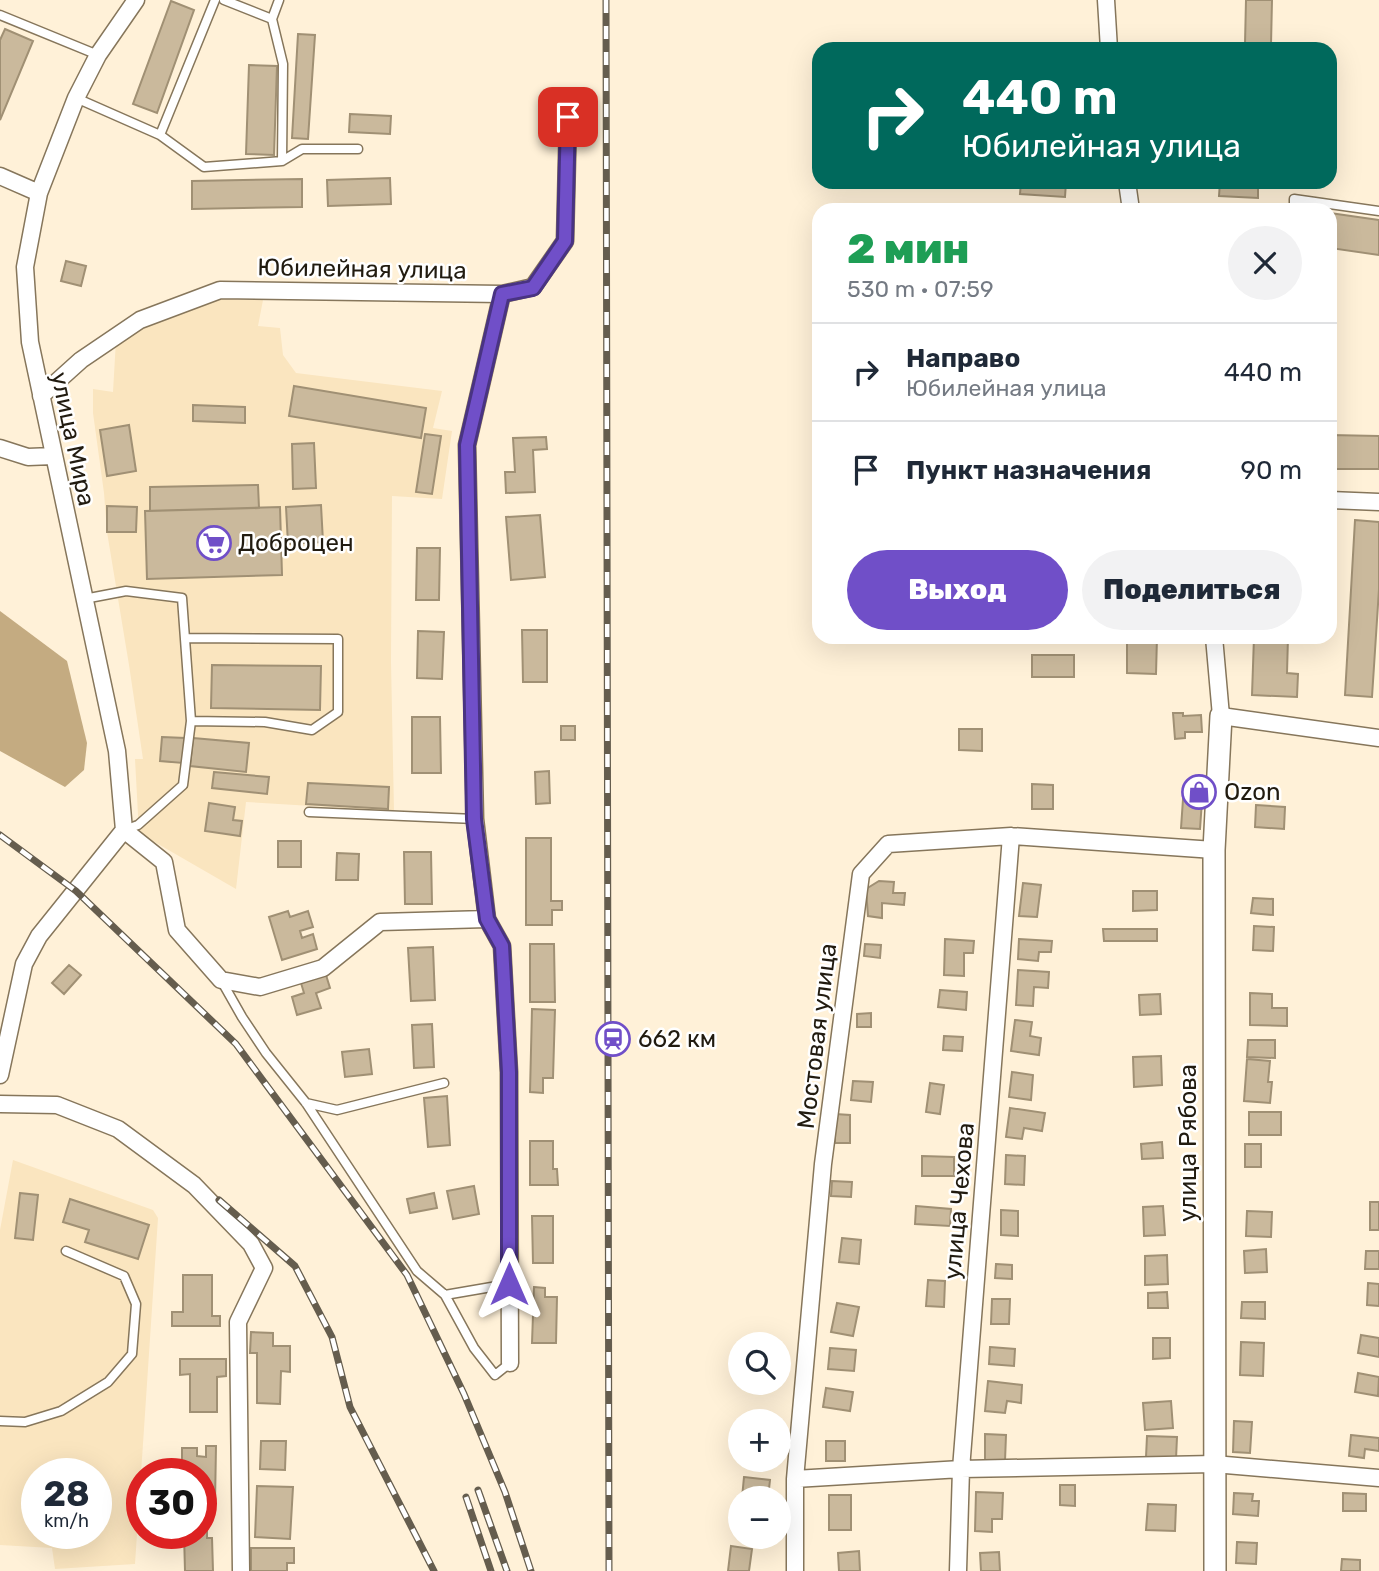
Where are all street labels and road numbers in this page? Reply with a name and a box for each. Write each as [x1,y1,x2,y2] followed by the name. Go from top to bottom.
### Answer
[257,253,467,285] street label: Юбилейная улица
[45,370,101,508] street label: улица Мира
[792,942,842,1130] street label: Мостовая улица
[1174,1064,1202,1222] street label: улица Рябова
[938,1121,980,1281] street label: улица Чехова

